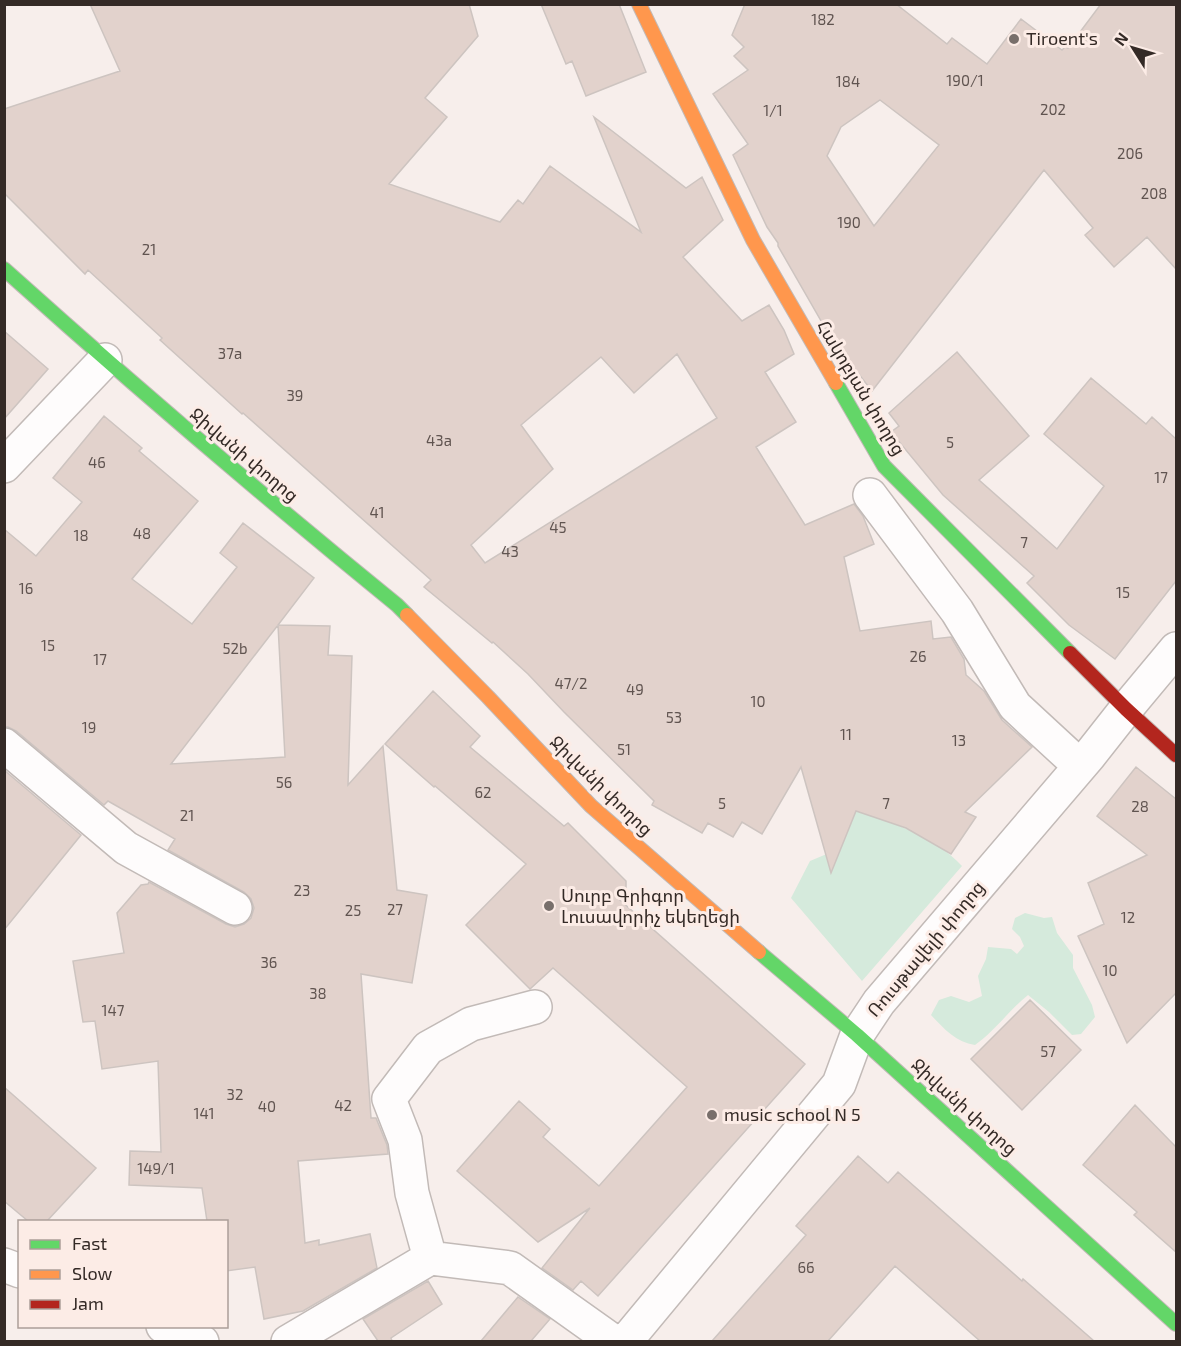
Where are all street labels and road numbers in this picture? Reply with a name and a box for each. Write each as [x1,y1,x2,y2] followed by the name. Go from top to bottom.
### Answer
[813,316,911,459] street label: Հակոբյան փողոց
[186,403,303,506] street label: Ջիվանի փողոց
[546,731,658,840] street label: Ջիվանի փողոց
[862,876,989,1021] street label: Ռուսթավելի փողոց
[907,1053,1022,1159] street label: Ջիվանի փողոց

